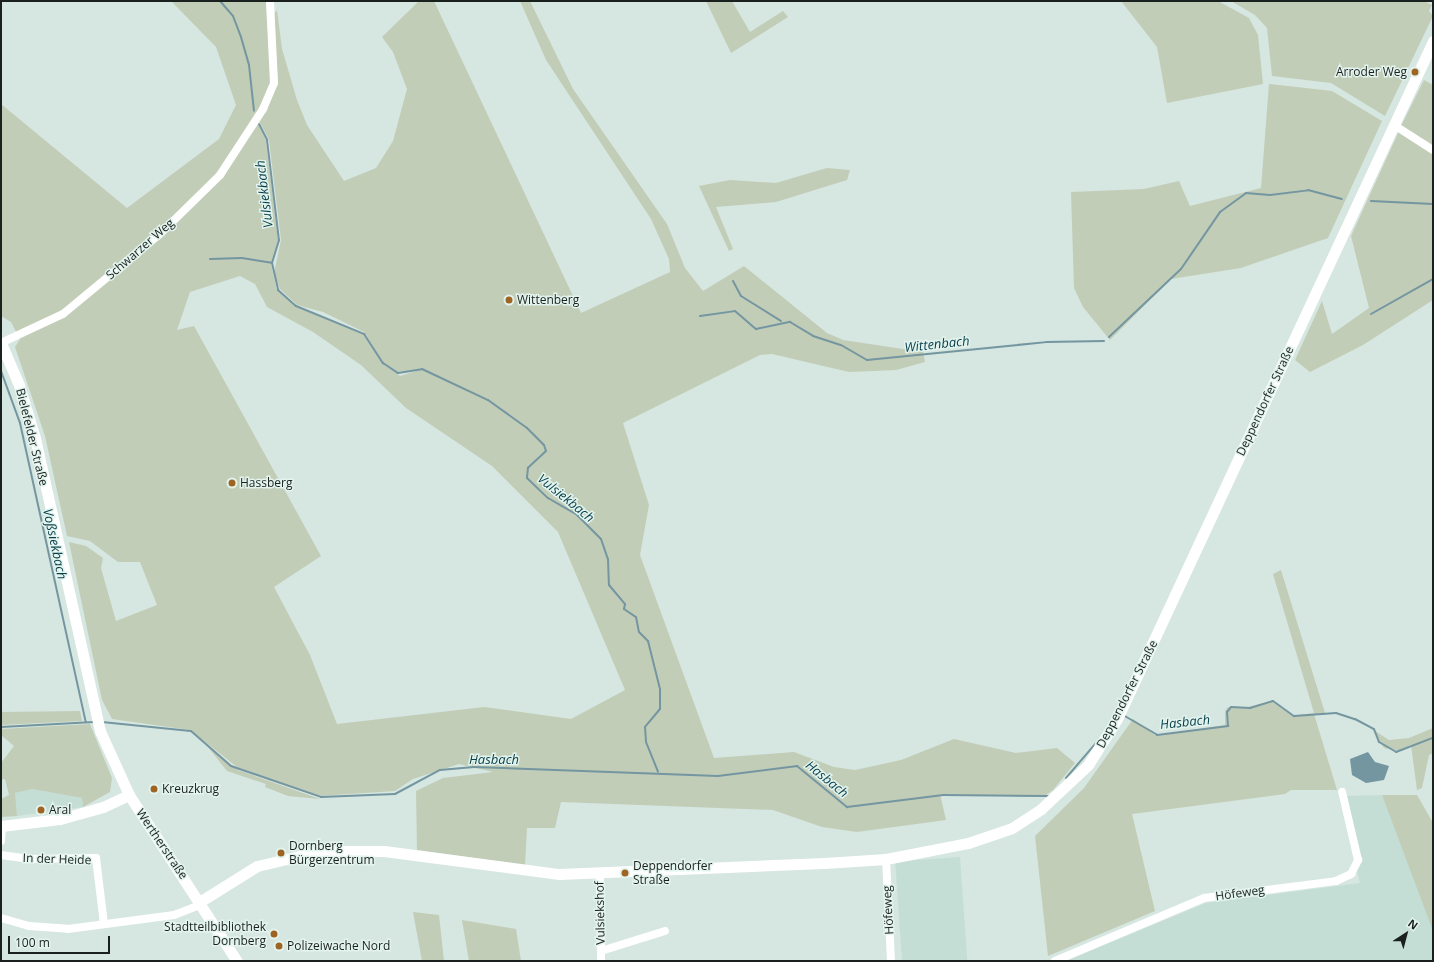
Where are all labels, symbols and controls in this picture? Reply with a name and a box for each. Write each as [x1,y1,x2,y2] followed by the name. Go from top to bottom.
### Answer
[1336,65,1407,79] place label: Arroder Weg
[1410,67,1420,77] marker: Arroder Weg
[252,159,276,229] water label: Vulsiekbach
[103,216,177,282] street label: Schwarzer Weg
[517,293,579,307] place label: Wittenberg
[504,295,514,305] marker: Wittenberg
[904,333,970,355] water label: Wittenbach
[1233,344,1297,458] street label: Deppendorfer Straße
[13,387,51,487] street label: Bielefelder Straße
[535,471,597,525] water label: Vulsiekbach
[240,476,292,490] place label: Hassberg
[227,478,237,488] marker: Hassberg
[40,507,70,581] water label: Voßsiekbach
[1094,638,1160,750] street label: Deppendorfer Straße
[1159,712,1211,732] water label: Hasbach
[469,751,519,767] water label: Hasbach
[803,757,851,801] water label: Hasbach
[162,782,219,796] place label: Kreuzkrug
[149,784,159,794] marker: Kreuzkrug
[49,803,71,817] place label: Aral
[36,805,46,815] marker: Aral
[133,806,191,882] street label: Wertherstraße
[289,839,375,867] place label: Dornberg Bürgerzentrum
[276,848,286,858] marker: Dornberg Bürgerzentrum
[22,851,92,867] street label: In der Heide
[633,859,712,887] place label: Deppendorfer Straße
[620,868,630,878] marker: Deppendorfer Straße
[592,881,608,945] street label: Vulsiekshof
[1215,882,1265,904] street label: Höfeweg
[880,885,896,935] street label: Höfeweg
[1386,914,1426,954] north arrow
[1405,915,1421,933] text: N
[164,920,266,948] place label: Stadtteilbibliothek Dornberg
[10,928,112,954] scale bar
[269,929,279,939] marker: Stadtteilbibliothek Dornberg
[15,934,50,951] text: 100 m
[287,939,390,953] place label: Polizeiwache Nord
[274,941,284,951] marker: Polizeiwache Nord

